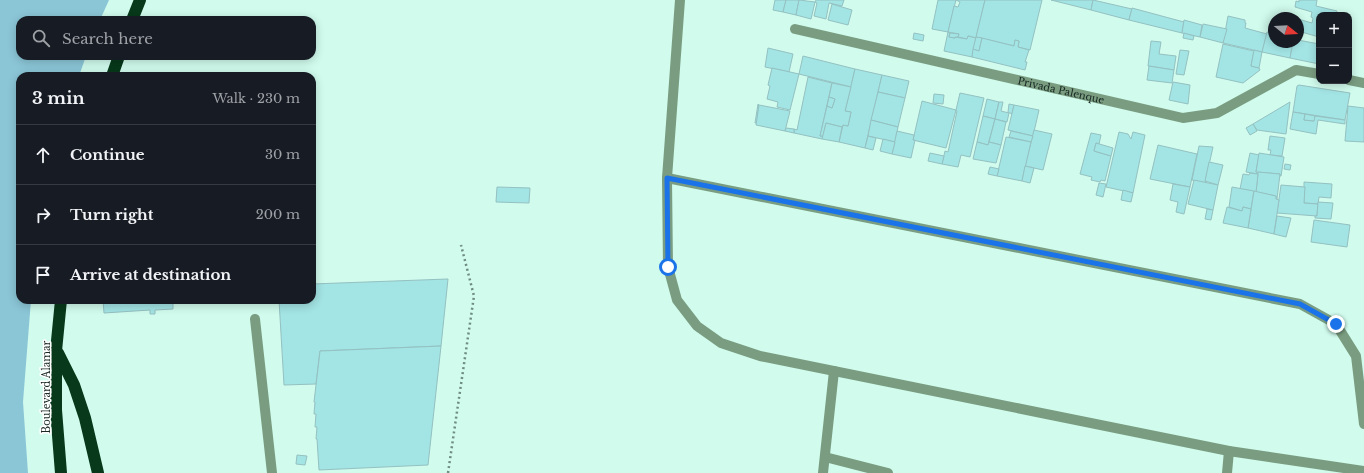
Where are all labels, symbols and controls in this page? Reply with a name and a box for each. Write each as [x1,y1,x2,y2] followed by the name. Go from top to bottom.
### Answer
[1268,12,1304,48] north arrow
[1316,12,1352,84] map controls
[1316,12,1352,48] button: +
[16,16,316,60] search box
[30,27,52,49] icon: search
[62,29,153,48] text: Search here
[1316,48,1352,84] button: −
[1016,74,1106,107] street label: Privada Palenque
[32,88,85,109] text: 3 min
[212,90,300,107] text: Walk · 230 m
[32,144,54,166] icon: ahead
[70,145,145,164] text: Continue
[265,146,300,163] text: 30 m
[32,204,54,226] icon: right
[70,205,153,224] text: Turn right
[256,206,300,223] text: 200 m
[659,258,677,276] route start
[32,264,54,286] icon: arrive
[70,265,231,284] text: Arrive at destination
[1327,315,1345,333] route end
[40,340,53,433] street label: Boulevard Alamar

